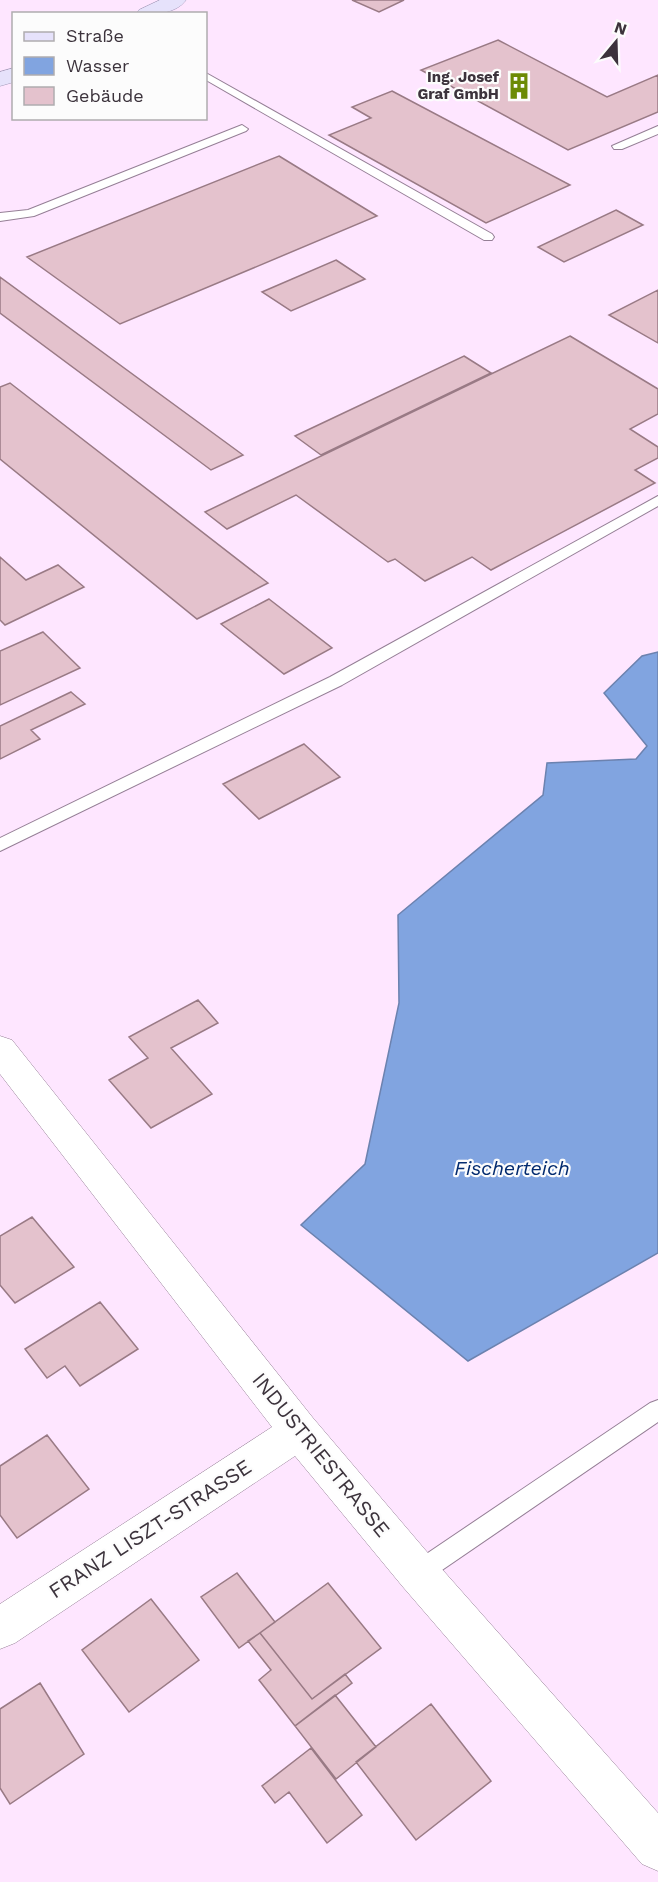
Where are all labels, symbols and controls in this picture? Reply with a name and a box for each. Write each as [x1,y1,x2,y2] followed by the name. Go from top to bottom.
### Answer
[12,12,207,120] legend
[586,12,646,72] north arrow
[612,17,629,39] text: N
[66,25,124,46] text: Straße
[66,55,129,76] text: Wasser
[417,68,500,103] place label: Ing. Josef Graf GmbH
[504,71,534,101] building icon: Ing. Josef Graf GmbH
[66,85,144,106] text: Gebäude
[454,1156,570,1180] water label: Fischerteich
[247,1367,395,1542] street label: INDUSTRIESTRASSE
[44,1454,256,1603] street label: FRANZ LISZT-STRASSE

